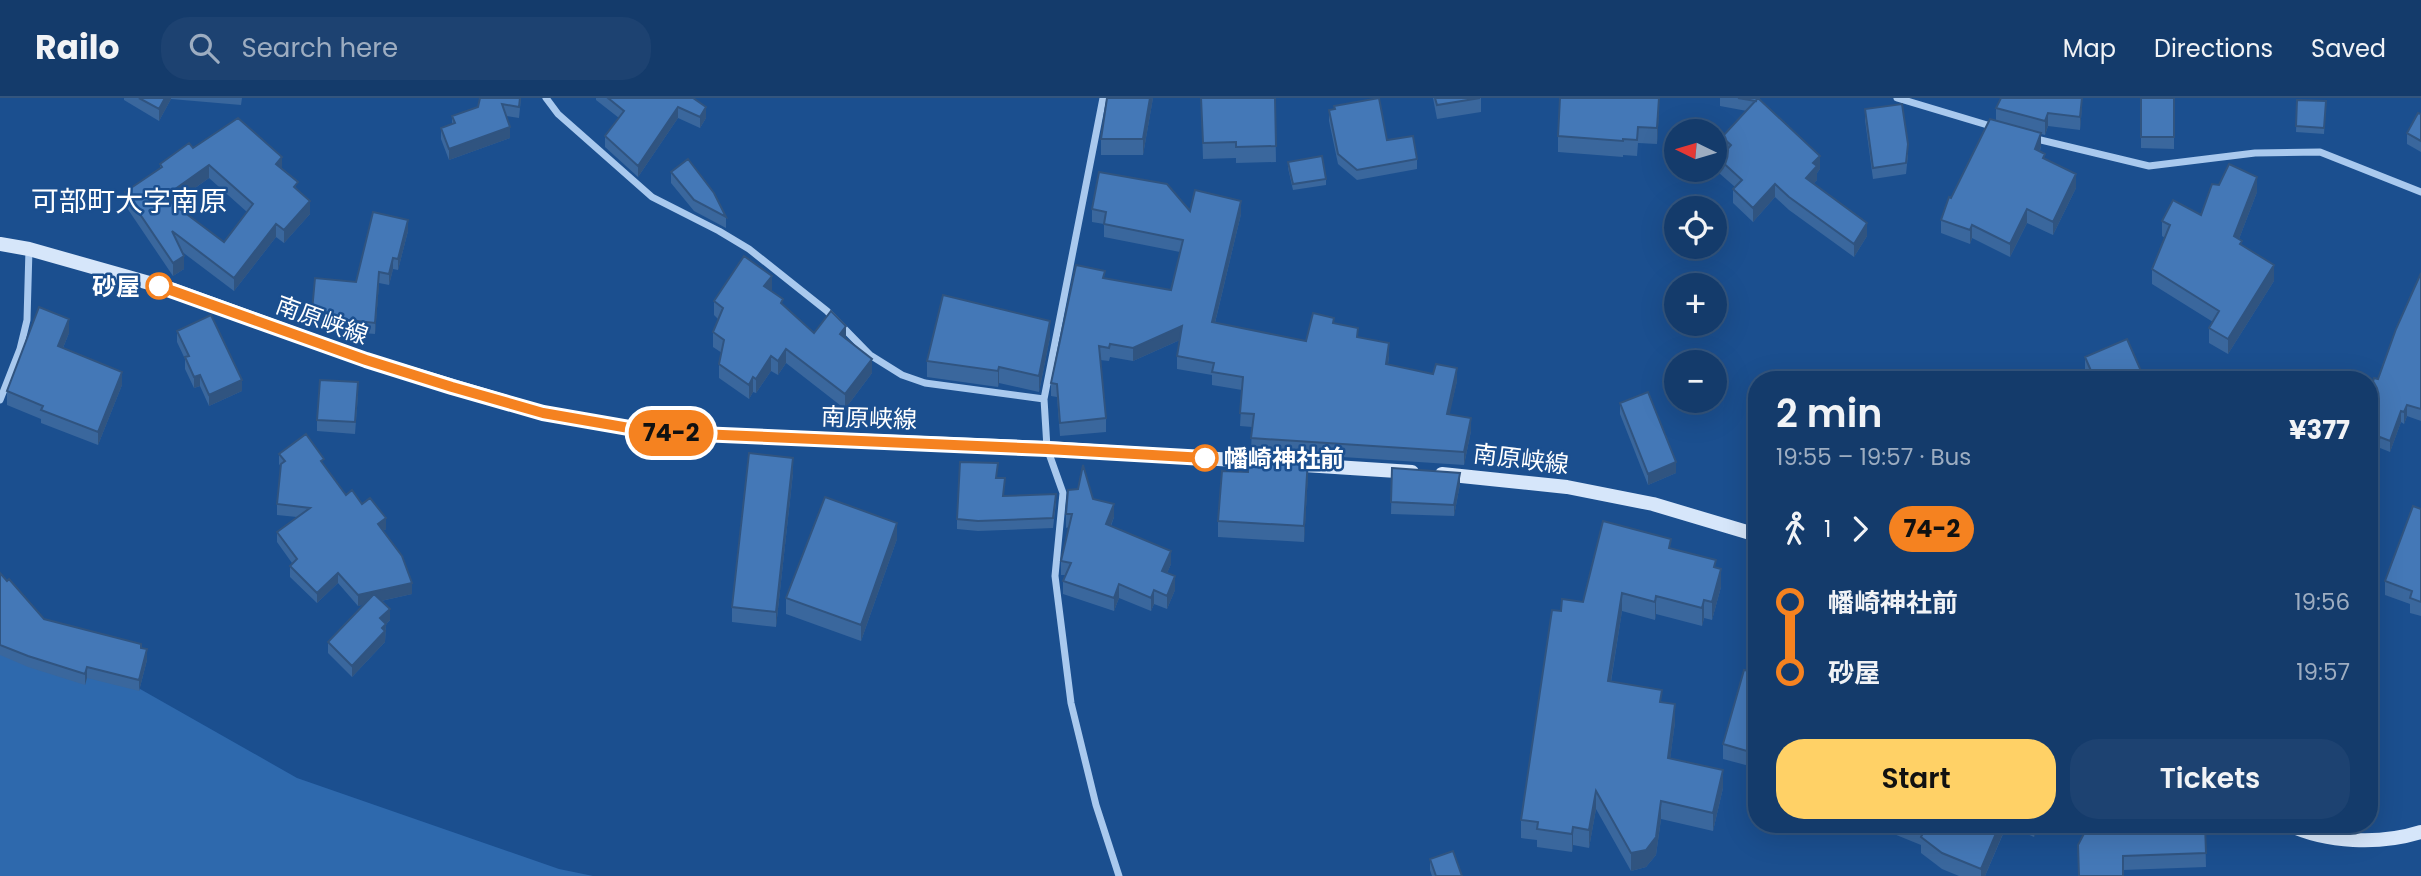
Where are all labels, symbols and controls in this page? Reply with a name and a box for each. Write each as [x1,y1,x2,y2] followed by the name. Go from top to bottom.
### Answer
[161,17,651,80] search box
[35,24,119,71] text: Railo
[185,29,223,67] icon: search
[241,30,398,66] text: Search here
[2063,32,2116,65] text: Map
[2154,32,2273,65] text: Directions
[2311,32,2386,65] text: Saved
[1664,119,1727,182] north arrow
[1664,119,1727,413] map controls
[31,182,227,221] district label: 可部町大字南原
[1664,196,1727,259] button: locate
[92,270,140,303] place label: 砂屋
[146,273,172,299] marker: 砂屋
[1664,273,1727,336] button: +
[271,288,373,352] street label: 南原峡線
[1664,350,1727,413] button: −
[1776,387,1882,440] text: 2 min
[820,400,918,436] street label: 南原峡線
[622,410,720,456] line badge: 74-2
[2289,412,2350,448] text: ¥377
[643,416,699,449] text: 74-2
[1471,437,1571,481] street label: 南原峡線
[1776,441,1971,473] text: 19:55 – 19:57 · Bus
[1224,442,1344,475] place label: 幡崎神社前
[1192,445,1218,471] marker: 幡崎神社前
[1776,510,1814,548] icon: walk
[1841,510,1879,548] icon: forward
[1903,512,1960,545] text: 74-2
[1824,513,1831,545] text: 1
[1828,585,1958,621] text: 幡崎神社前
[2294,586,2350,618] text: 19:56
[1828,655,1880,691] text: 砂屋
[2296,656,2350,688] text: 19:57
[1776,739,2056,819] button: Start
[2070,739,2350,819] button: Tickets

